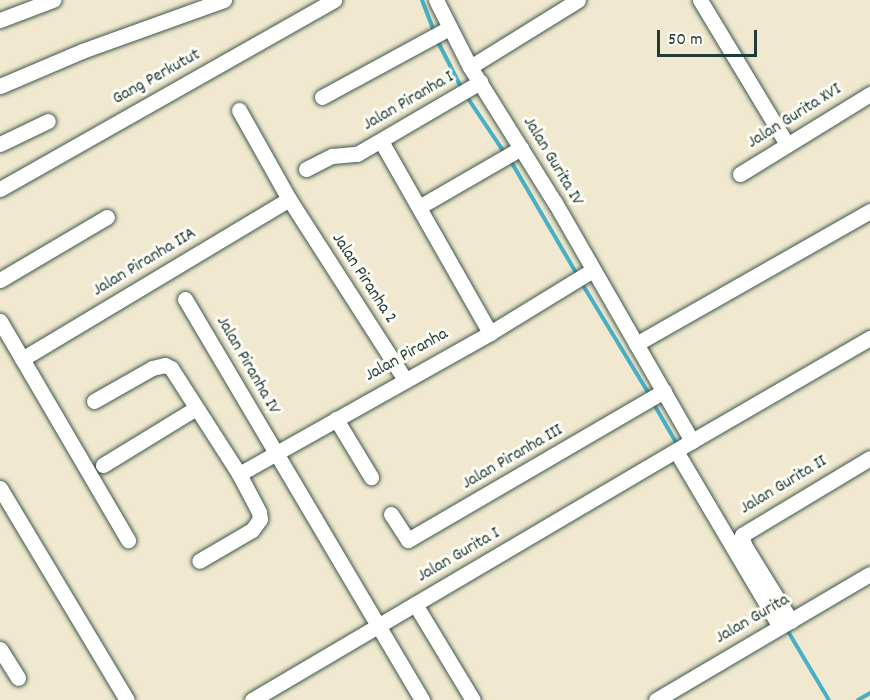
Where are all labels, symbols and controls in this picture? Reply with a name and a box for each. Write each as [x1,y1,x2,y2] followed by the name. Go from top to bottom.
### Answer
[660,18,760,56] scale bar
[668,28,703,53] text: 50 m
[109,45,205,111] street label: Gang Perkutut
[360,67,458,137] street label: Jalan Piranha I
[744,80,846,154] street label: Jalan Gurita XVI
[517,113,587,211] street label: Jalan Gurita IV
[89,224,201,302] street label: Jalan Piranha IIA
[326,230,400,328] street label: Jalan Piranha 2
[210,313,284,419] street label: Jalan Piranha IV
[362,324,452,388] street label: Jalan Piranha
[459,420,567,496] street label: Jalan Piranha III
[737,452,831,520] street label: Jalan Gurita II
[414,524,504,588] street label: Jalan Gurita I
[712,590,794,650] street label: Jalan Gurita

